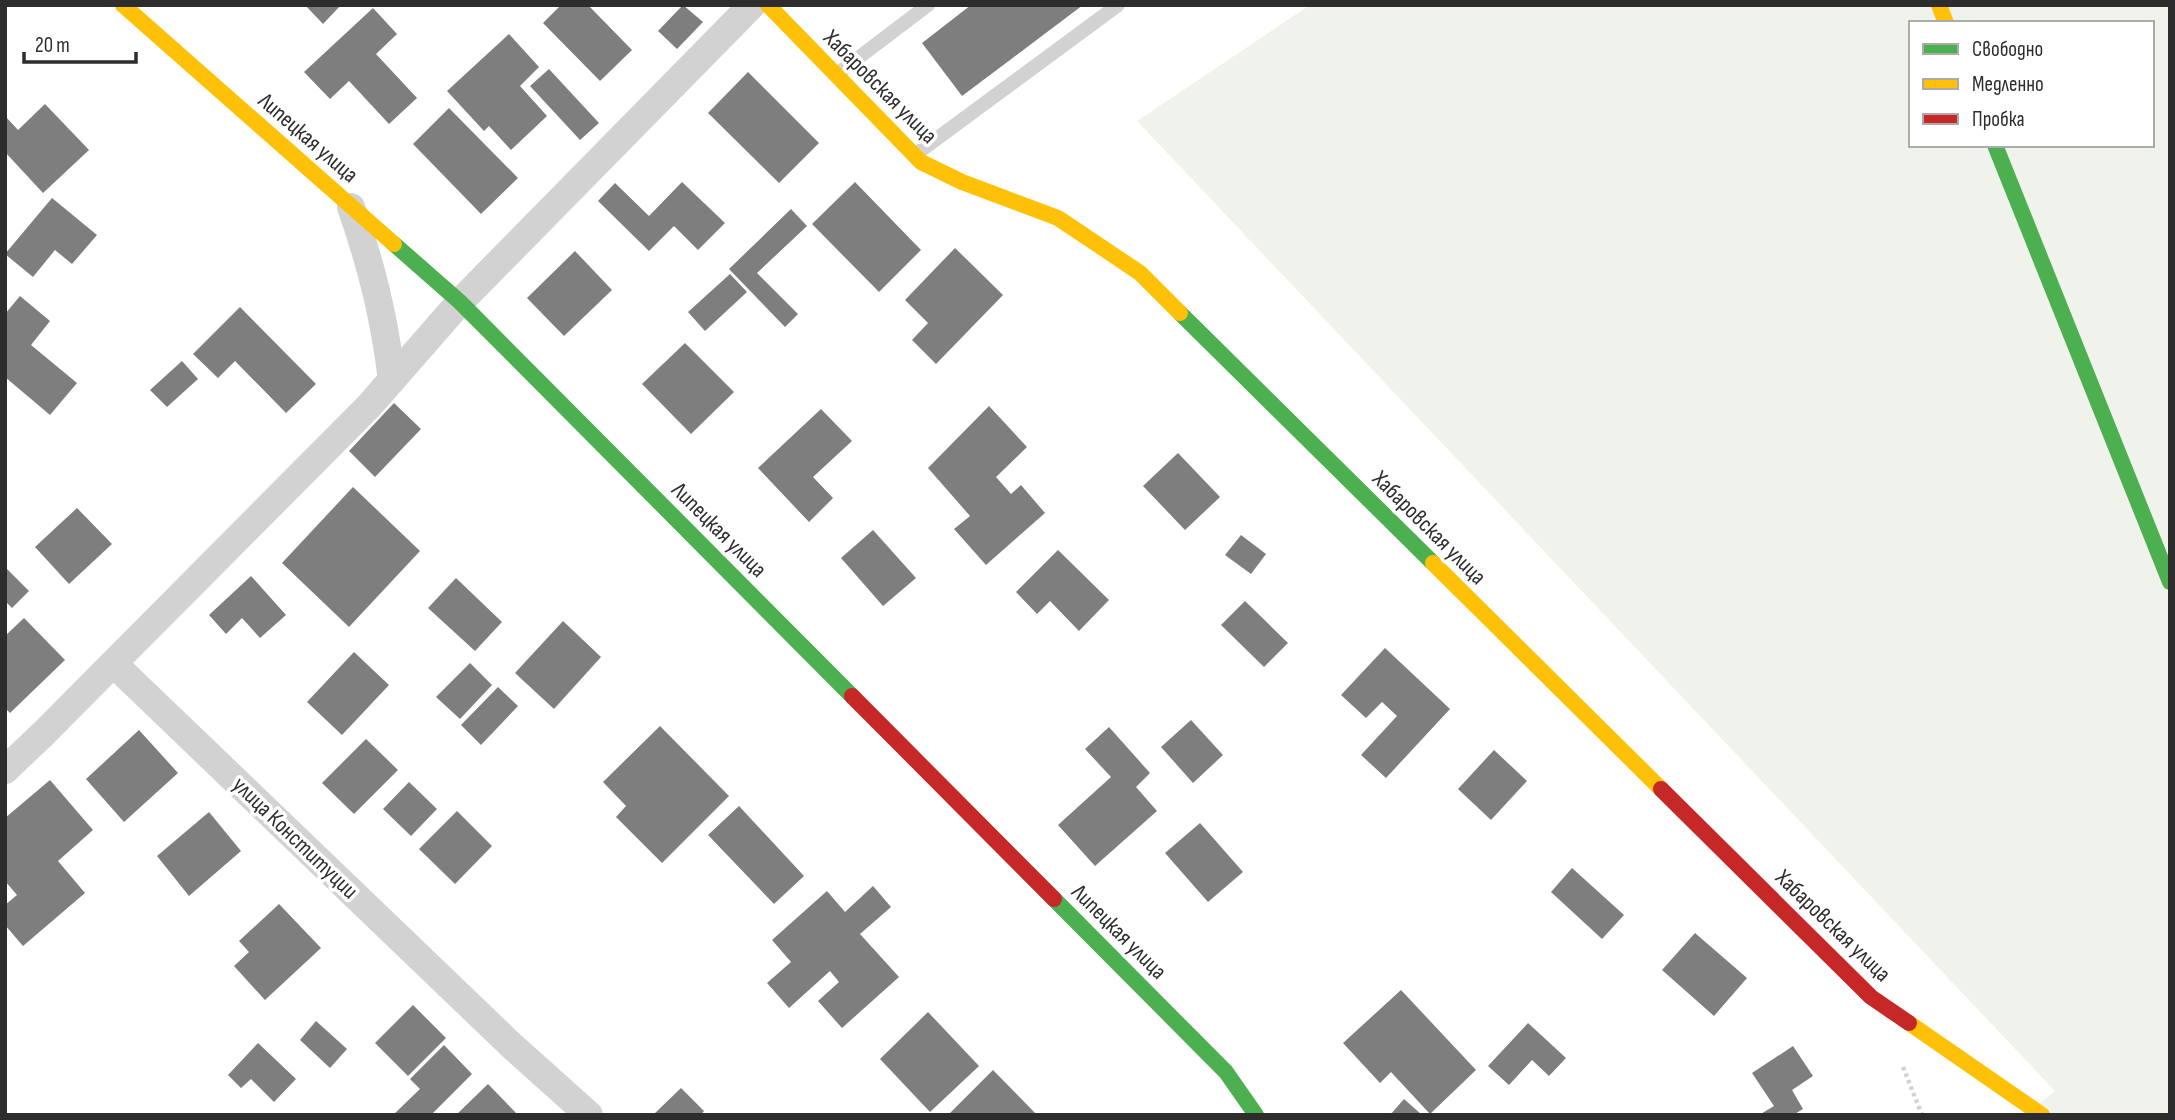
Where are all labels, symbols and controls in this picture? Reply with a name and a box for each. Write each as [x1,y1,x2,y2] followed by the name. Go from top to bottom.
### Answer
[24,21,136,65] scale bar
[1909,21,2154,147] legend
[817,24,943,150] street label: Хабаровская улица
[35,33,70,58] text: 20 m
[1972,37,2043,62] text: Свободно
[1972,72,2044,97] text: Медленно
[252,86,364,189] street label: Липецкая улица
[1972,107,2025,132] text: Пробка
[1366,465,1492,591] street label: Хабаровская улица
[665,476,772,583] street label: Липецкая улица
[226,771,364,905] street label: улица Конституции
[1769,863,1897,988] street label: Хабаровская улица
[1065,878,1172,985] street label: Липецкая улица

